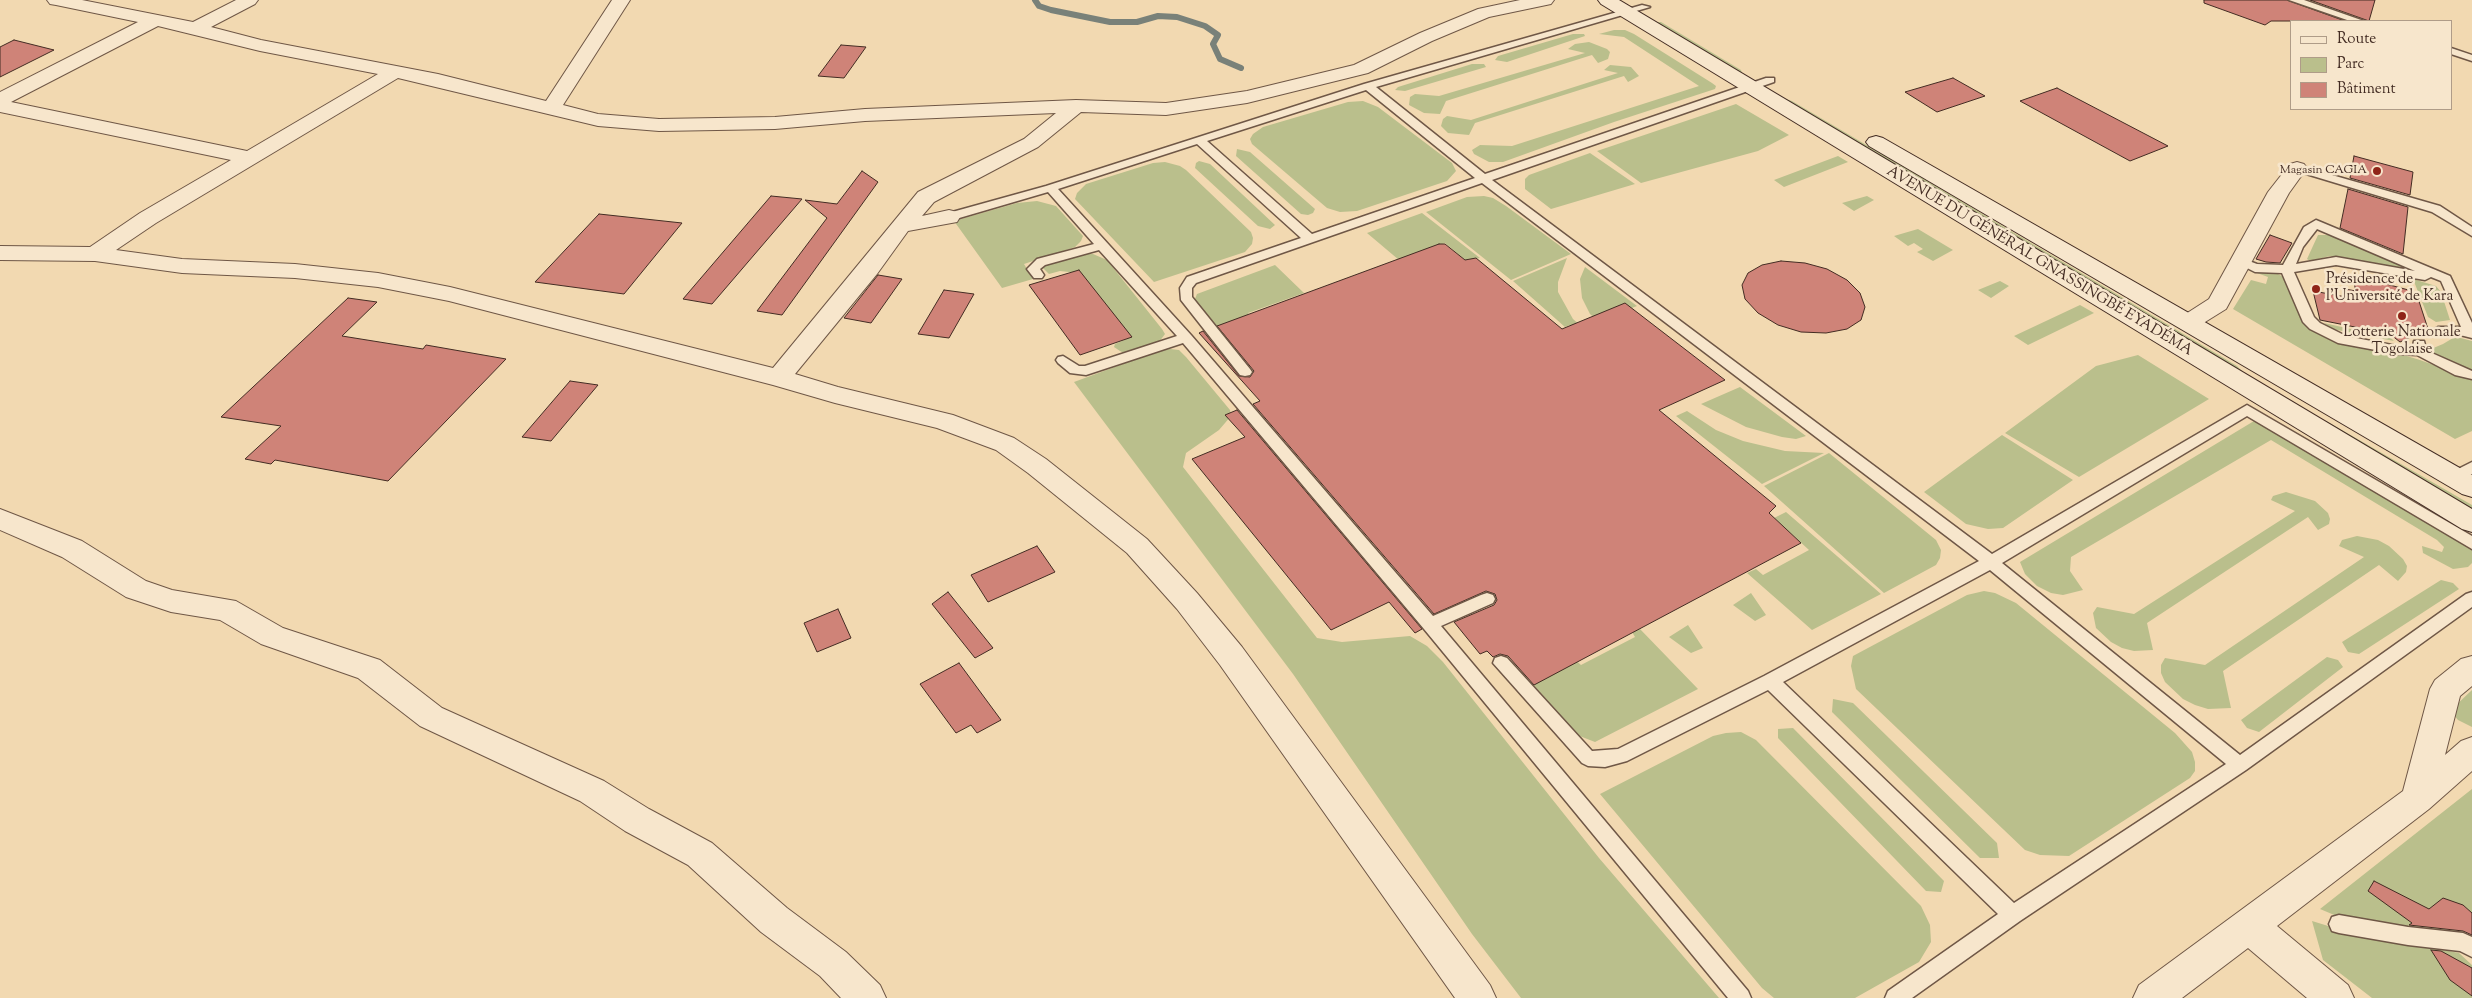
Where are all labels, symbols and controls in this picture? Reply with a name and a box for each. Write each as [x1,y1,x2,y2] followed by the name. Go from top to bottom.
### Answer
[2290,20,2452,110] legend
[2337,29,2376,50] text: Route
[2337,54,2364,75] text: Parc
[2337,79,2396,100] text: Bâtiment
[1883,163,2195,361] street label: AVENUE DU GÉNÉRAL GNASSINGBÉ EYADÉMA
[2280,164,2367,178] place label: Magasin CAGIA
[2371,165,2383,177] marker: Magasin CAGIA
[2326,271,2453,306] place label: Présidence de l'Université de Kara
[2310,283,2322,295] marker: Présidence de l'Université de Kara
[2396,310,2408,322] marker: Lotterie Nationale Togolaise
[2343,324,2461,359] place label: Lotterie Nationale Togolaise

